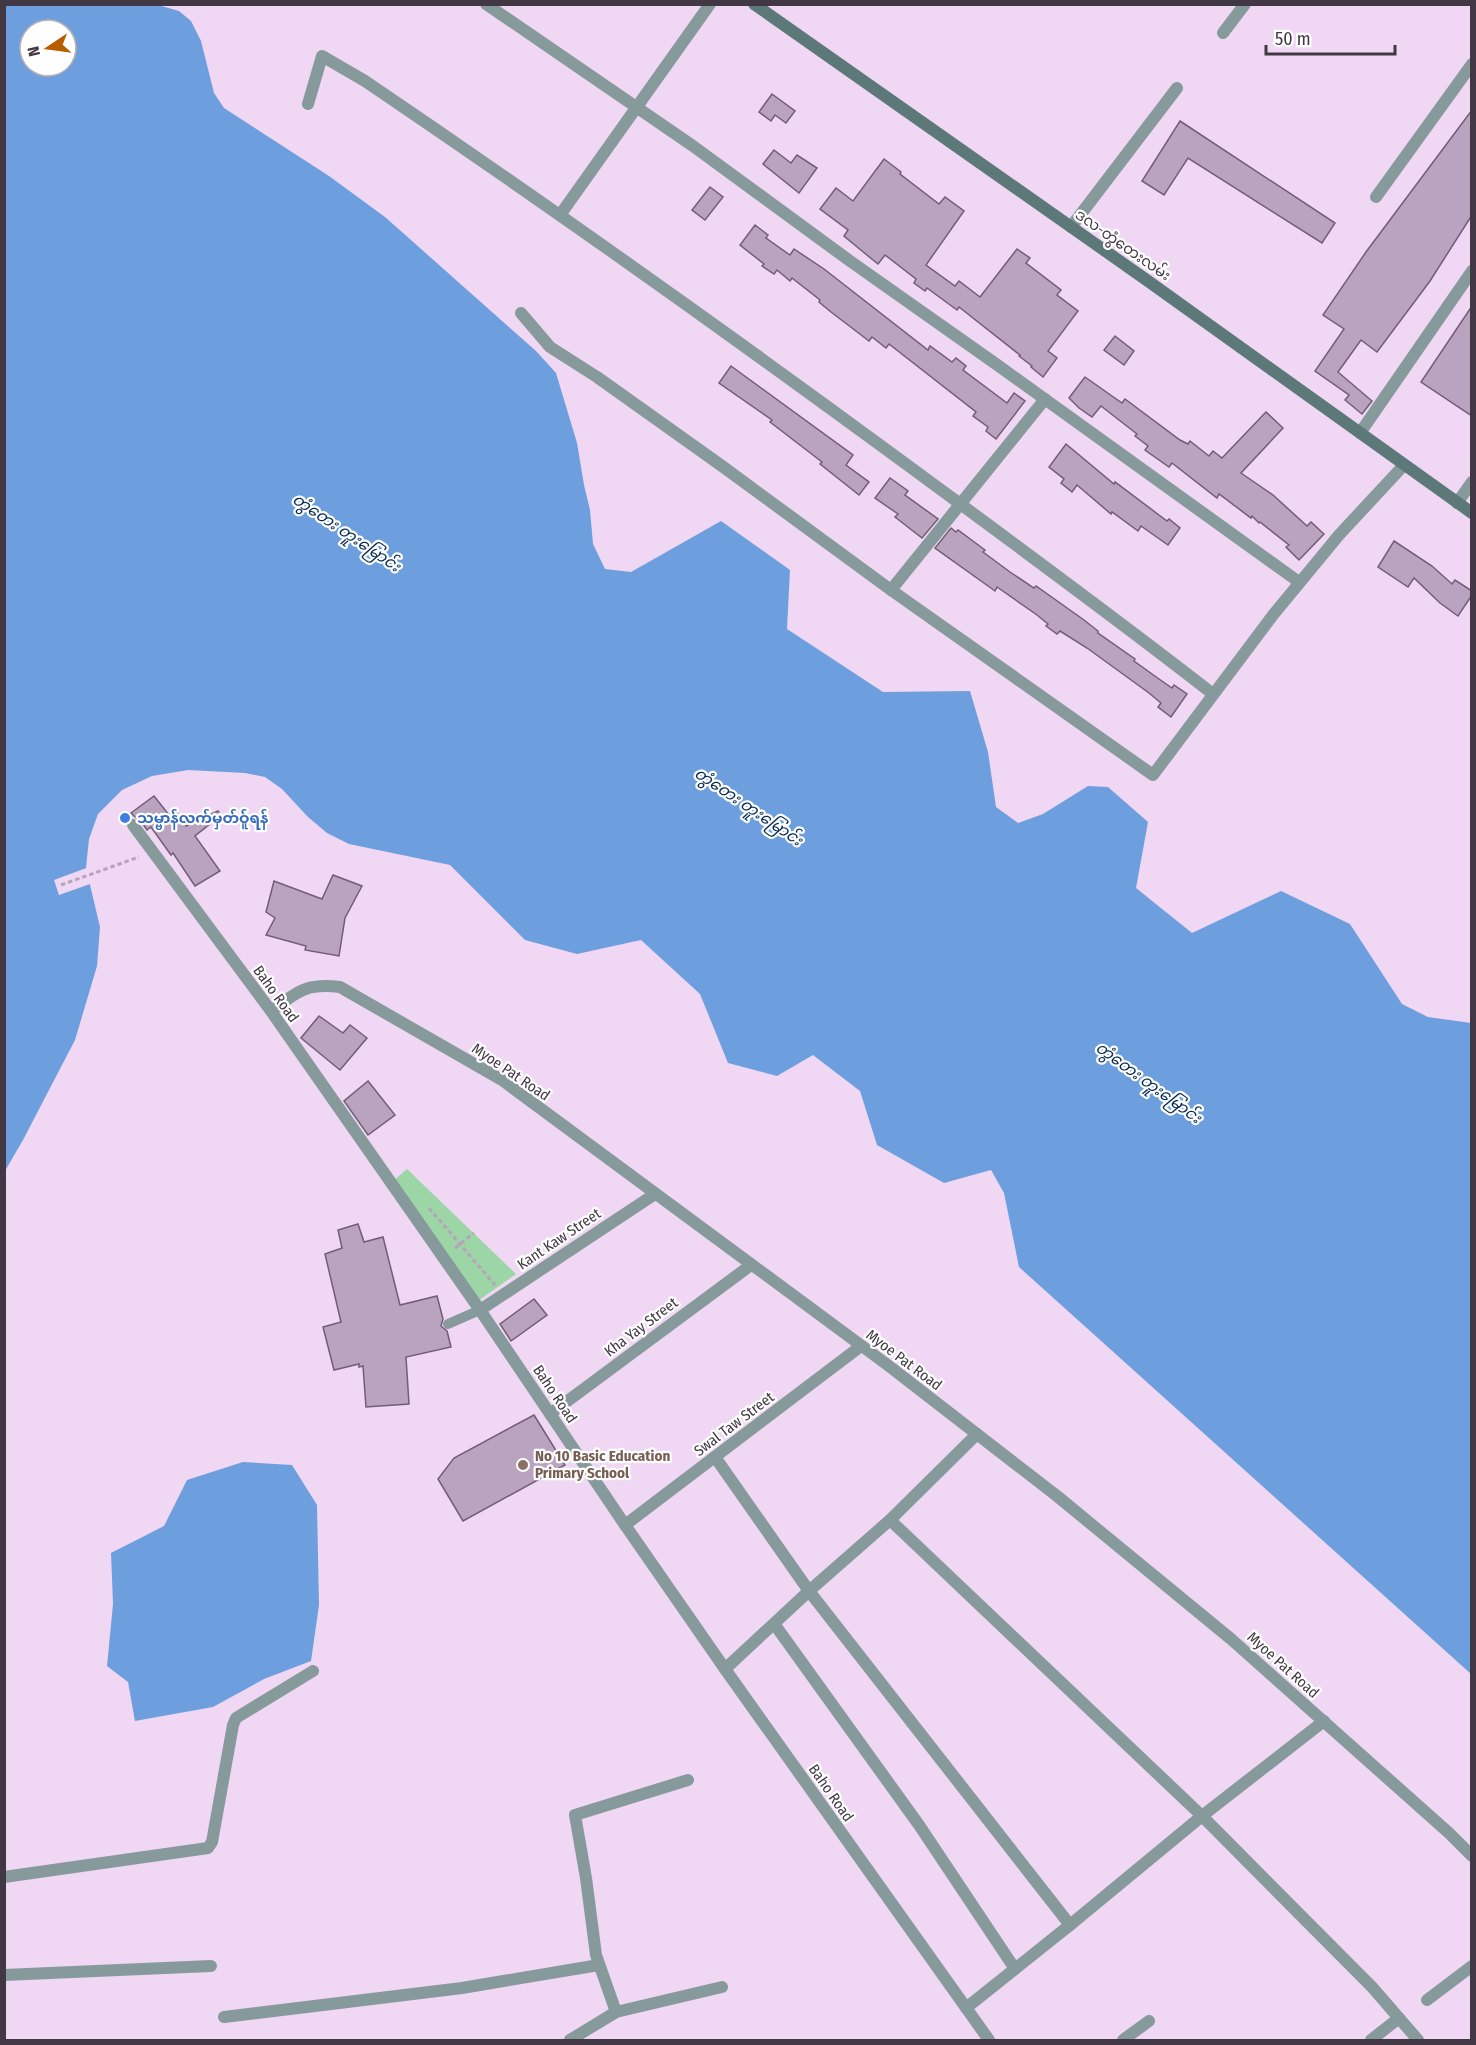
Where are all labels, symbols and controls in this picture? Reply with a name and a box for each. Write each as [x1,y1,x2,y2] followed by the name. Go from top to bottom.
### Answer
[18,18,78,78] north arrow
[1266,18,1395,56] scale bar
[1275,28,1311,50] text: 50 m
[24,44,44,58] text: N
[1071,205,1175,286] street label: ဒလ-တွံတေးလမ်း
[287,488,407,580] water label: တွံတေး တူးမြောင်း
[689,762,809,854] water label: တွံတေး တူးမြောင်း
[137,808,268,830] place label: သမ္ဗာန်လက်မှတ်ဝ်ူရန်
[118,811,132,825] marker: သမ္ဗာန်လက်မှတ်ဝ်ူရန်
[249,962,303,1026] street label: Baho Road
[1090,1036,1208,1131] water label: တွံတေး တူးမြောင်း
[469,1039,553,1105] street label: Myoe Pat Road
[514,1204,604,1274] street label: Kant Kaw Street
[601,1294,681,1360] street label: Kha Yay Street
[863,1326,945,1394] street label: Myoe Pat Road
[529,1362,581,1426] street label: Baho Road
[690,1388,778,1460] street label: Swal Taw Street
[535,1447,670,1482] place label: No 10 Basic Education Primary School
[516,1458,530,1472] marker: No 10 Basic Education Primary School
[1244,1628,1322,1702] street label: Myoe Pat Road
[805,1761,857,1825] street label: Baho Road

